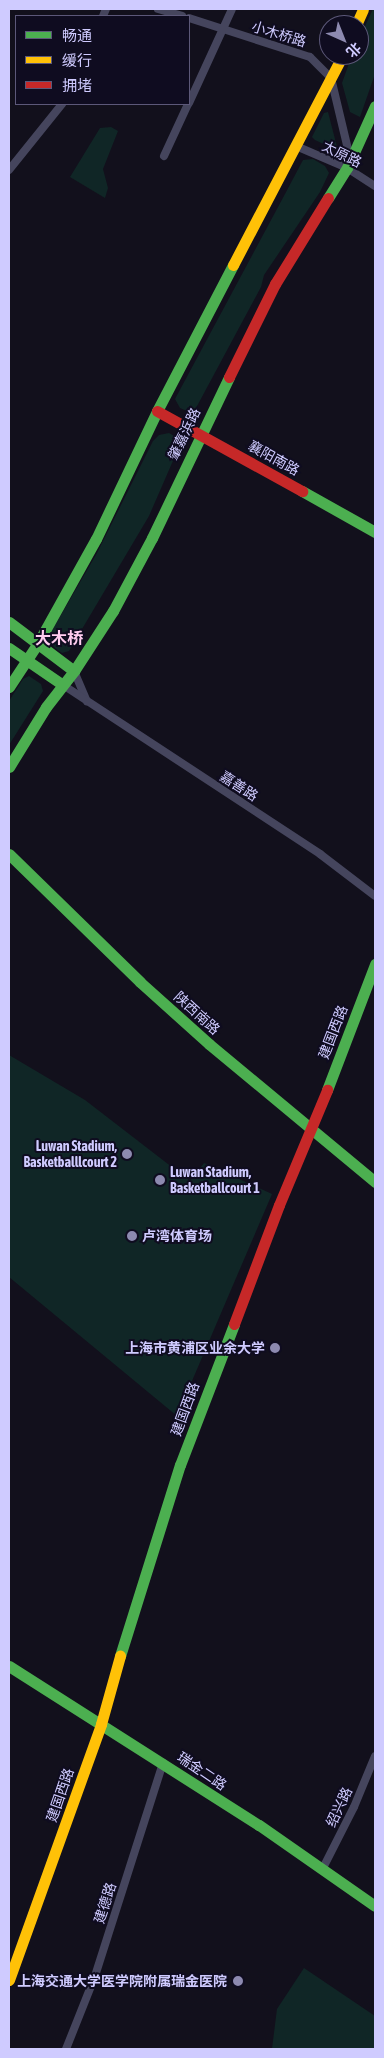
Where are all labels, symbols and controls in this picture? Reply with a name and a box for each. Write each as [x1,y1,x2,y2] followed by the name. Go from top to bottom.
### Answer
[15,15,190,105] legend
[319,15,369,65] north arrow
[250,18,308,50] street label: 小木桥路
[62,27,92,44] text: 畅通
[343,39,364,61] text: 北
[62,52,92,69] text: 缓行
[62,77,92,94] text: 拥堵
[319,137,365,171] street label: 太原路
[164,405,204,463] street label: 肇嘉浜路
[245,437,303,479] street label: 襄阳南路
[35,628,83,648] district label: 大木桥
[217,768,261,804] street label: 嘉善路
[171,988,223,1038] street label: 陕西南路
[315,1003,351,1061] street label: 建国西路
[23,1138,117,1170] place label: Luwan Stadium, Basketballlcourt 2
[121,1148,133,1160] marker: Luwan Stadium, Basketballlcourt 2
[170,1164,260,1196] place label: Luwan Stadium, Basketballcourt 1
[154,1174,166,1186] marker: Luwan Stadium, Basketballcourt 1
[142,1228,212,1244] place label: 卢湾体育场
[126,1230,138,1242] marker: 卢湾体育场
[125,1340,265,1356] place label: 上海市黄浦区业余大学
[269,1342,281,1354] marker: 上海市黄浦区业余大学
[168,1380,202,1438] street label: 建国西路
[174,1748,230,1794] street label: 瑞金二路
[43,1766,77,1824] street label: 建国西路
[323,1784,355,1830] street label: 绍兴路
[91,1880,119,1926] street label: 建德路
[17,1973,227,1989] place label: 上海交通大学医学院附属瑞金医院
[231,1974,245,1988] marker: 上海交通大学医学院附属瑞金医院

